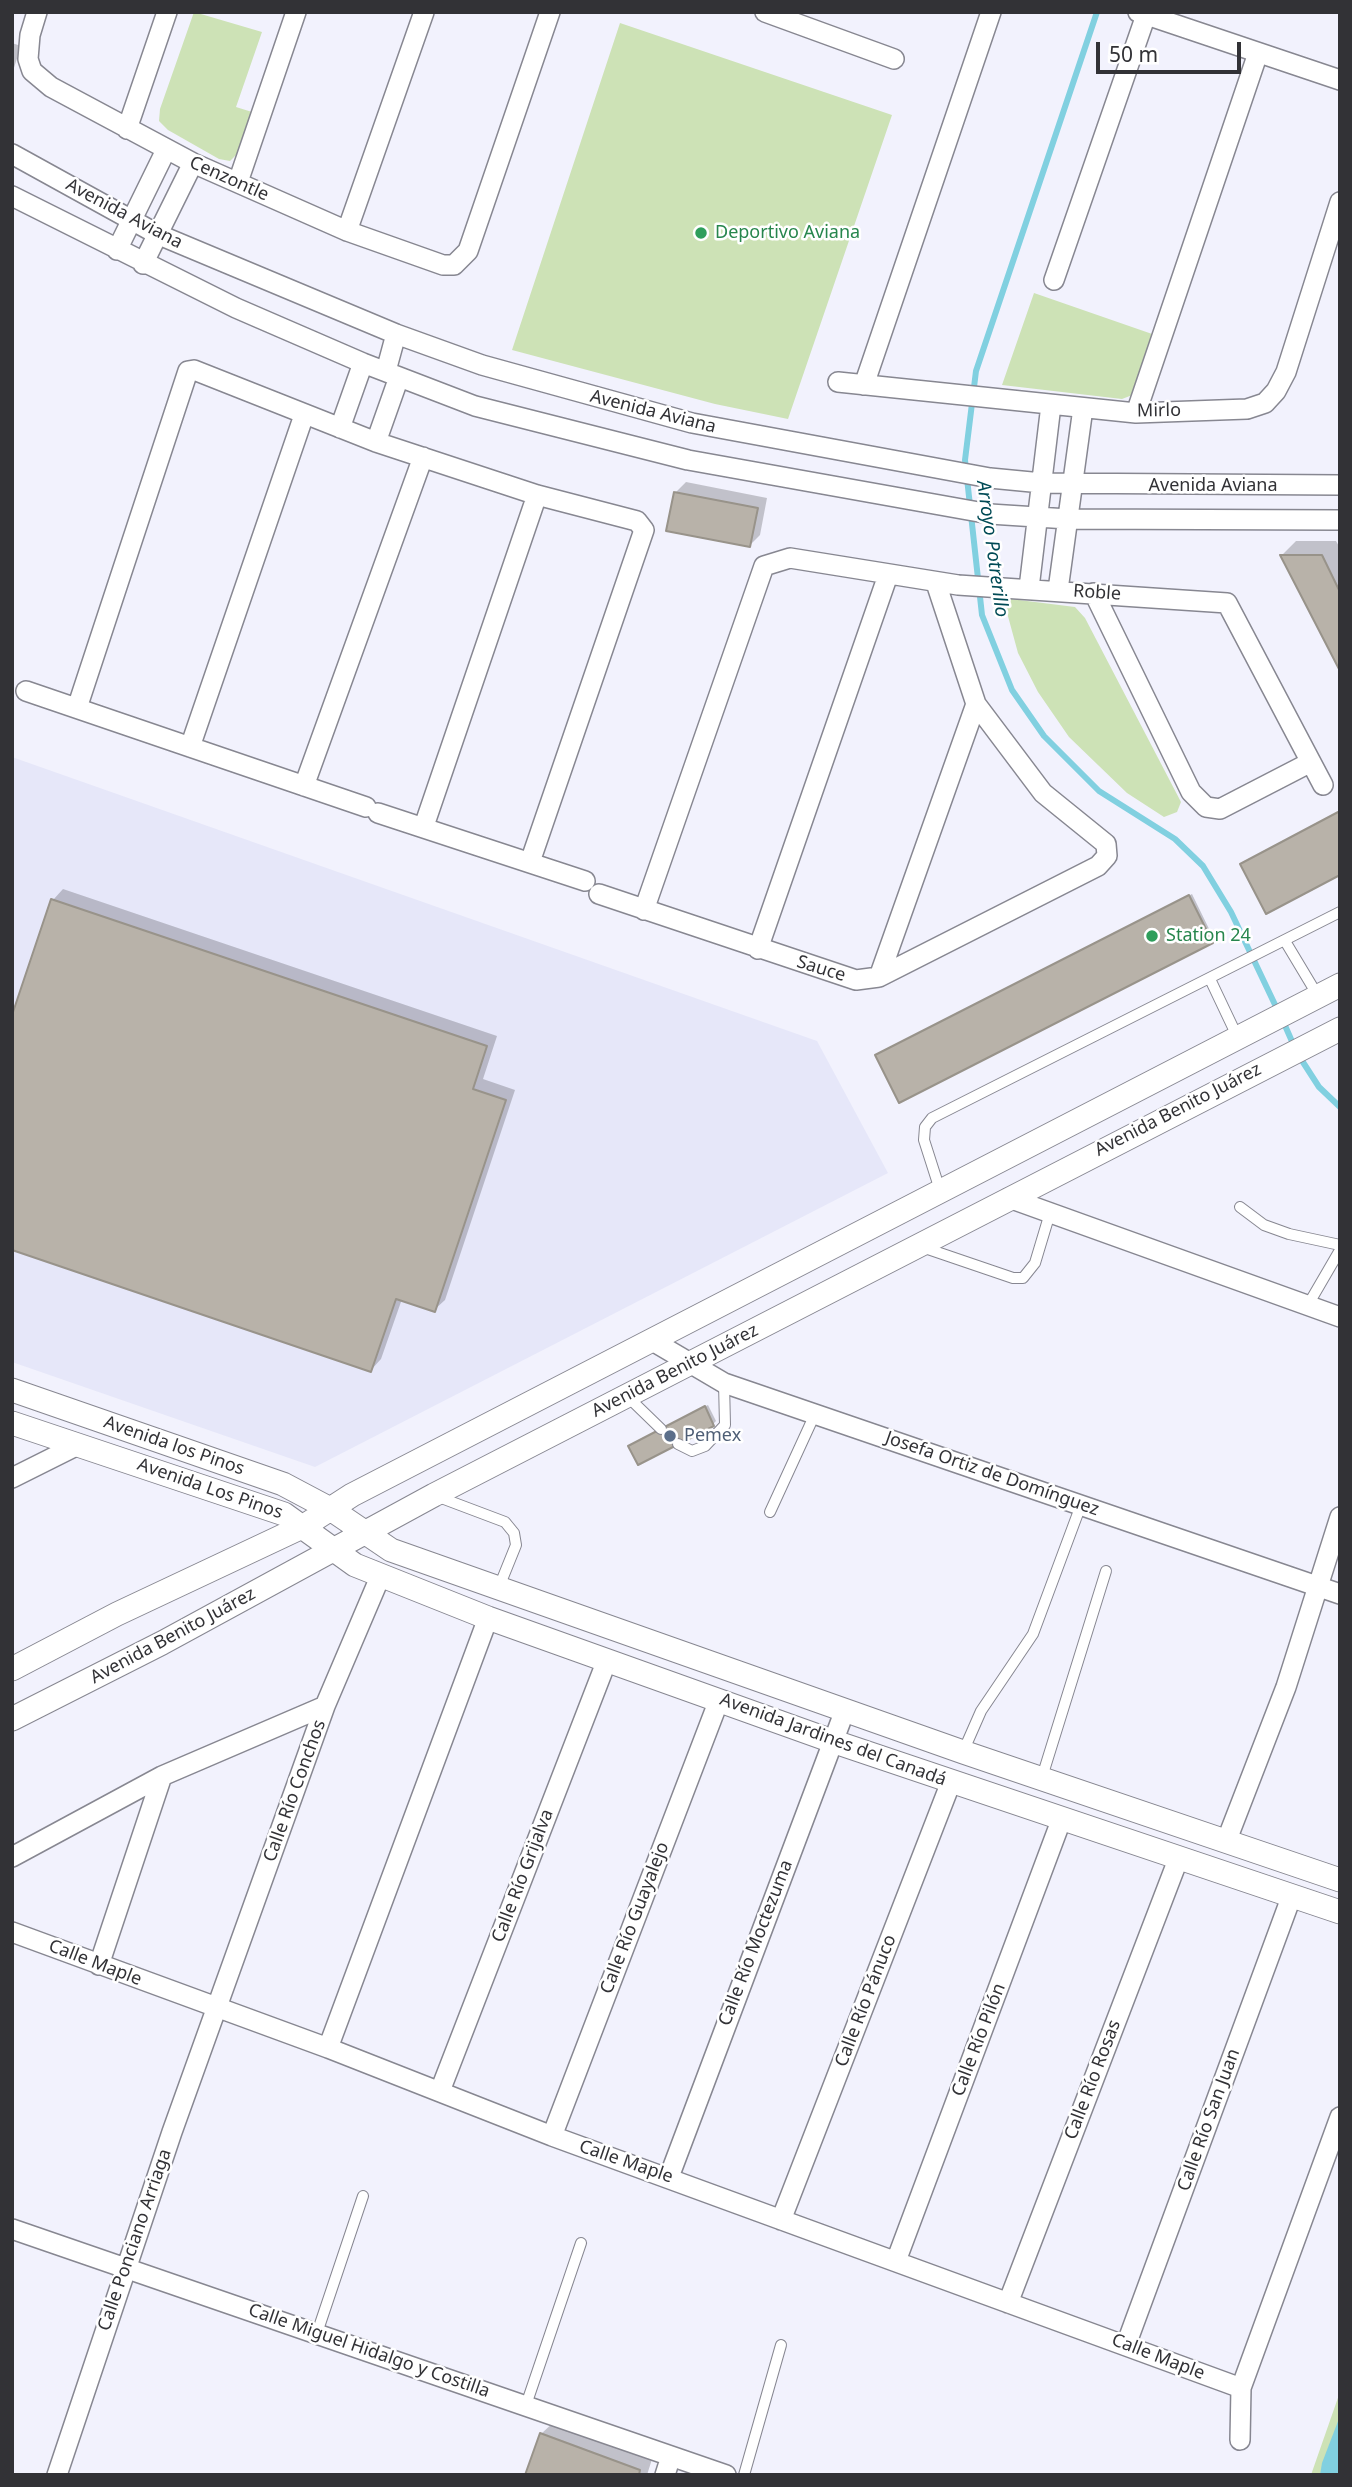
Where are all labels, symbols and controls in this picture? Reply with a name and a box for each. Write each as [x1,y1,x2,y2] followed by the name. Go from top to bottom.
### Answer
[1100,28,1245,72] scale bar
[1109,40,1158,68] text: 50 m
[186,152,272,206] street label: Cenzontle
[62,174,186,254] street label: Avenida Aviana
[715,222,860,244] place label: Deportivo Aviana
[693,225,709,241] marker: Deportivo Aviana
[588,386,718,438] street label: Avenida Aviana
[1137,400,1181,422] street label: Mirlo
[1148,475,1278,497] street label: Avenida Aviana
[971,479,1013,619] water label: Arroyo Potrerillo
[1072,581,1122,605] street label: Roble
[1166,925,1251,947] place label: Station 24
[1144,928,1160,944] marker: Station 24
[794,951,848,987] street label: Sauce
[1091,1059,1265,1161] street label: Avenida Benito Juárez
[588,1320,762,1422] street label: Avenida Benito Juárez
[101,1412,247,1480] street label: Avenida los Pinos
[684,1425,741,1447] place label: Pemex
[882,1427,1102,1521] street label: Josefa Ortiz de Domínguez
[662,1428,678,1444] marker: Pemex
[135,1454,285,1524] street label: Avenida Los Pinos
[87,1583,259,1689] street label: Avenida Benito Juárez
[717,1689,949,1791] street label: Avenida Jardines del Canadá
[259,1717,331,1865] street label: Calle Río Conchos
[488,1806,558,1946] street label: Calle Río Grijalva
[596,1839,674,1997] street label: Calle Río Guayalejo
[714,1857,798,2029] street label: Calle Río Moctezuma
[831,1932,901,2070] street label: Calle Río Pánuco
[45,1935,145,1991] street label: Calle Maple
[948,1980,1010,2100] street label: Calle Río Pilón
[1060,2017,1126,2143] street label: Calle Río Rosas
[1173,2046,1245,2194] street label: Calle Río San Juan
[576,2136,676,2188] street label: Calle Maple
[94,2146,176,2334] street label: Calle Ponciano Arriaga
[245,2299,493,2403] street label: Calle Miguel Hidalgo y Costilla
[1108,2329,1208,2385] street label: Calle Maple

